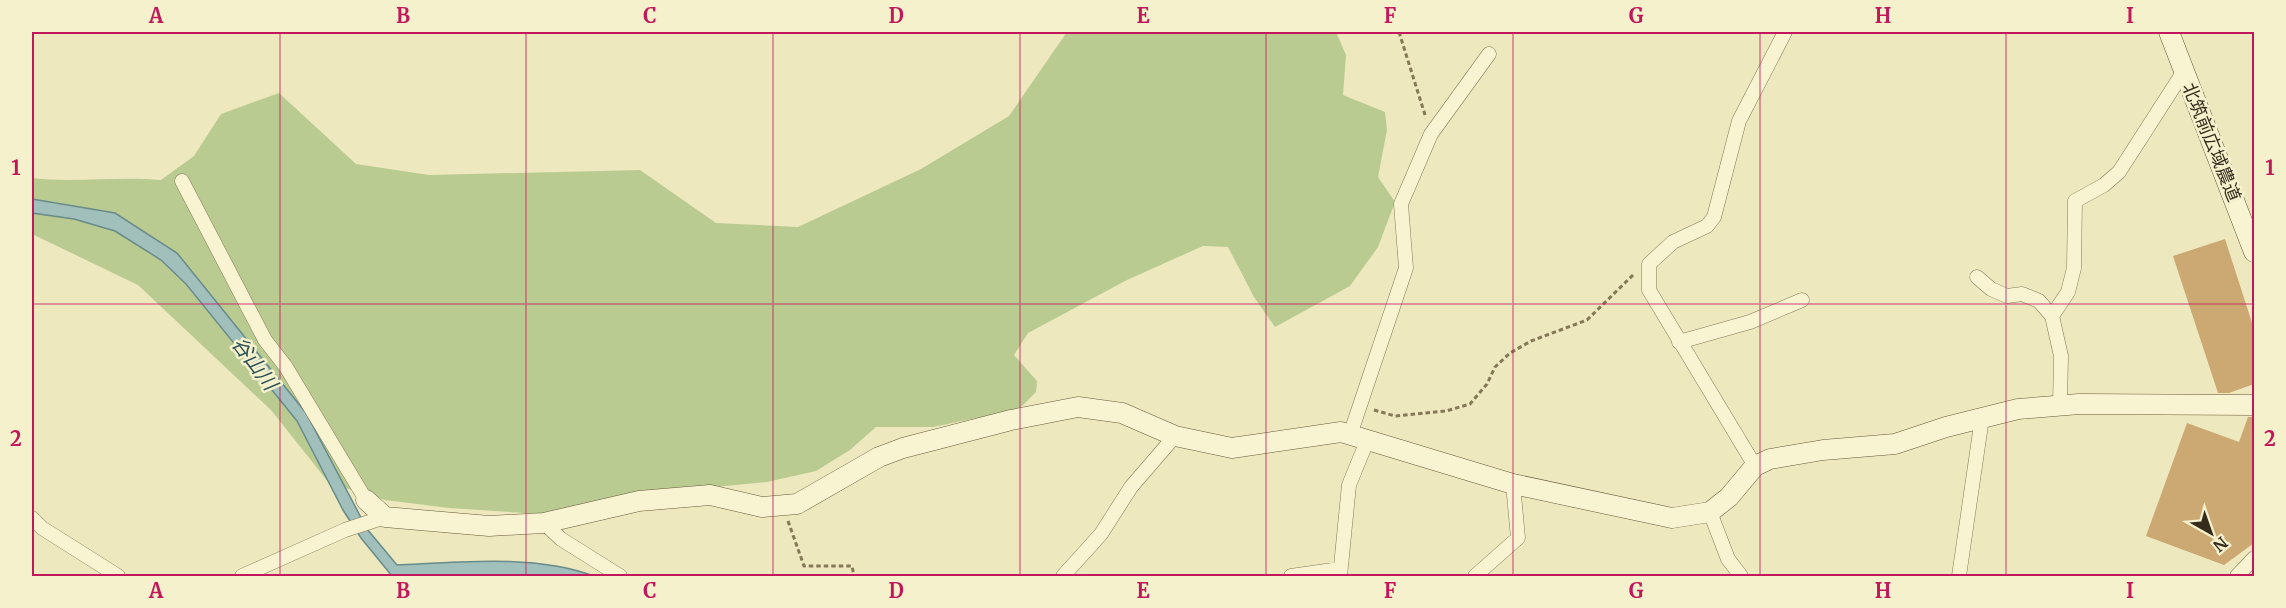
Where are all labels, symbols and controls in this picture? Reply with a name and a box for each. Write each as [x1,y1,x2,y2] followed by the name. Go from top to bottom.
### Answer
[148,3,164,28] text: A
[396,3,410,28] text: B
[643,3,657,28] text: C
[888,3,904,28] text: D
[1136,3,1150,28] text: E
[1384,3,1397,28] text: F
[1629,3,1644,28] text: G
[1875,3,1891,28] text: H
[2126,3,2134,28] text: I
[2178,79,2246,205] street label: 北筑前広域農道
[11,155,21,180] text: 1
[2265,155,2275,180] text: 1
[227,332,284,396] water label: 谷山川
[10,426,22,451] text: 2
[2264,426,2276,451] text: 2
[2181,503,2241,563] north arrow
[2209,533,2232,556] text: N
[148,578,164,603] text: A
[396,578,410,603] text: B
[643,578,657,603] text: C
[888,578,904,603] text: D
[1136,578,1150,603] text: E
[1384,578,1397,603] text: F
[1629,578,1644,603] text: G
[1875,578,1891,603] text: H
[2126,578,2134,603] text: I

